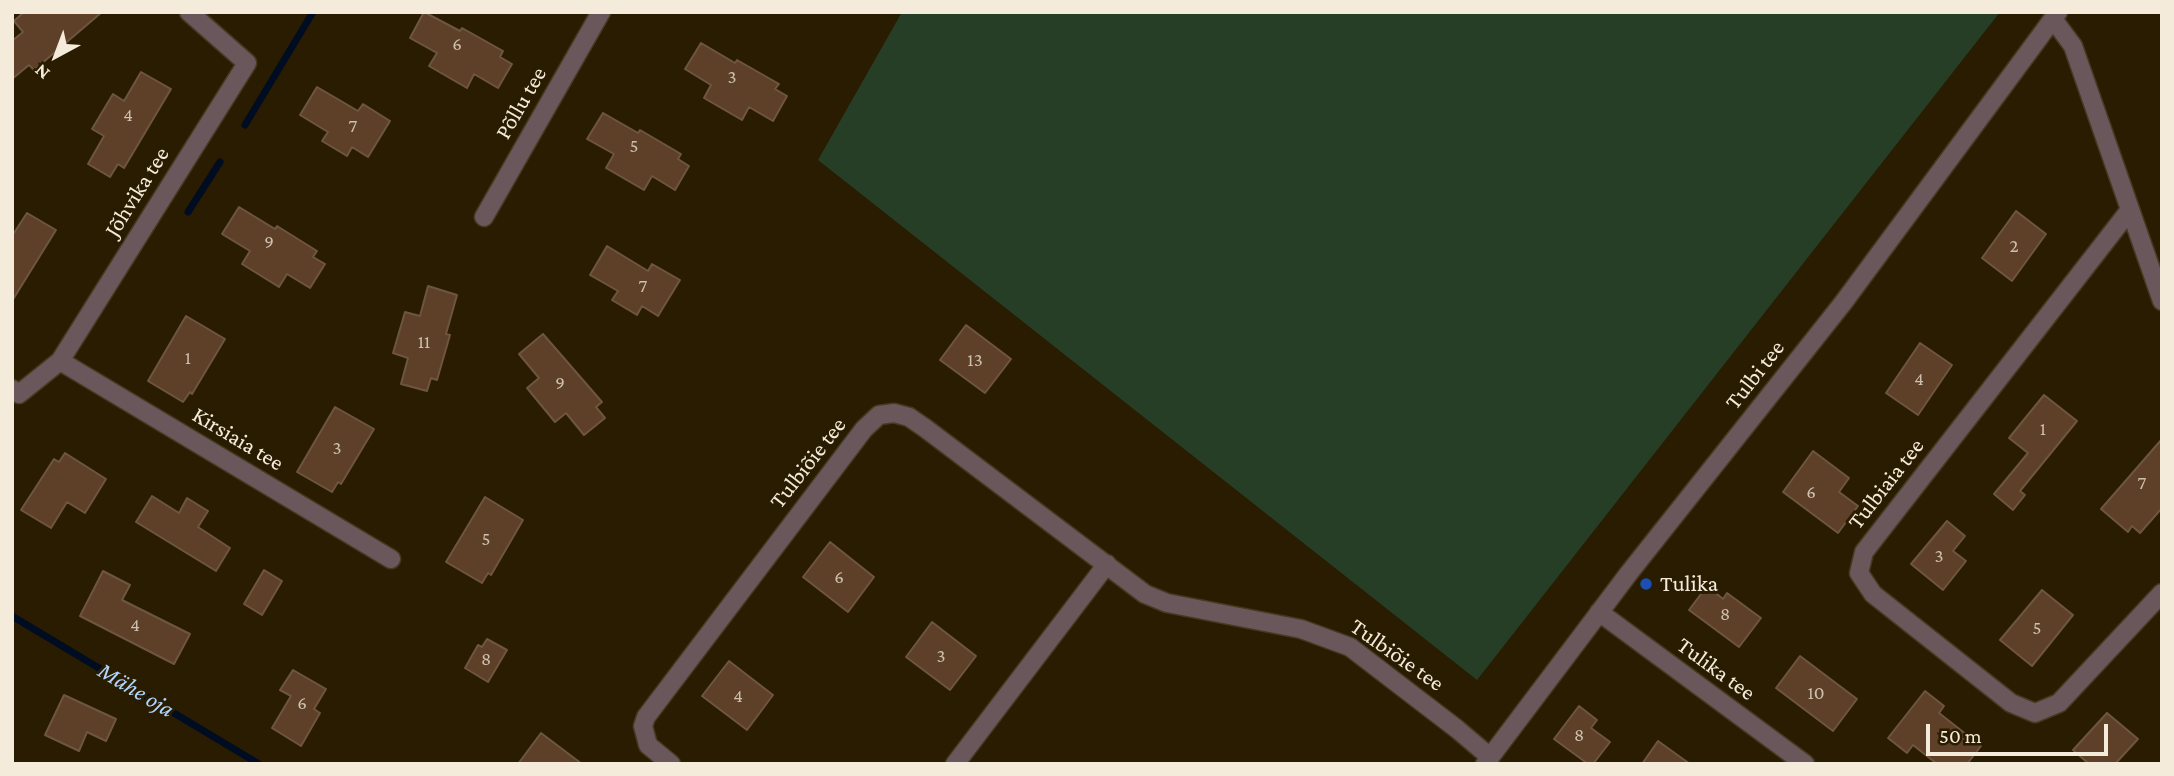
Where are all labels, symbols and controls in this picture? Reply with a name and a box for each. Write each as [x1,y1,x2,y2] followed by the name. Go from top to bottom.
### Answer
[21,21,91,91] north arrow
[452,33,462,55] house number: 6
[30,60,54,84] text: N
[489,62,553,144] street label: Põllu tee
[727,66,737,88] house number: 3
[123,104,133,126] house number: 4
[349,115,357,137] house number: 7
[630,135,638,157] house number: 5
[99,142,175,242] street label: Jõhvika tee
[264,231,274,253] house number: 9
[2009,235,2019,257] house number: 2
[639,275,647,297] house number: 7
[418,331,430,353] house number: 11
[1719,335,1791,415] street label: Tulbi tee
[185,347,191,369] house number: 1
[967,349,983,371] house number: 13
[1914,368,1924,390] house number: 4
[555,372,565,394] house number: 9
[187,401,289,477] street label: Kirsiaia tee
[764,412,852,514] street label: Tulbiõie tee
[2040,418,2046,440] house number: 1
[1842,433,1930,535] street label: Tulbiaia tee
[332,437,342,459] house number: 3
[2138,472,2146,494] house number: 7
[1806,481,1816,503] house number: 6
[482,528,490,550] house number: 5
[1934,545,1944,567] house number: 3
[834,566,844,588] house number: 6
[1660,570,1718,598] place label: Tulika
[1638,576,1654,592] marker: Tulika
[1720,603,1730,625] house number: 8
[1345,613,1449,697] street label: Tulbiõie tee
[130,614,140,636] house number: 4
[2033,617,2041,639] house number: 5
[1671,631,1761,707] street label: Tulika tee
[936,645,946,667] house number: 3
[481,648,491,670] house number: 8
[93,656,179,724] water label: Mähe oja
[1807,682,1825,704] house number: 10
[733,685,743,707] house number: 4
[297,692,307,714] house number: 6
[1929,710,2111,754] scale bar
[1574,724,1584,746] house number: 8
[1939,724,1982,748] text: 50 m

